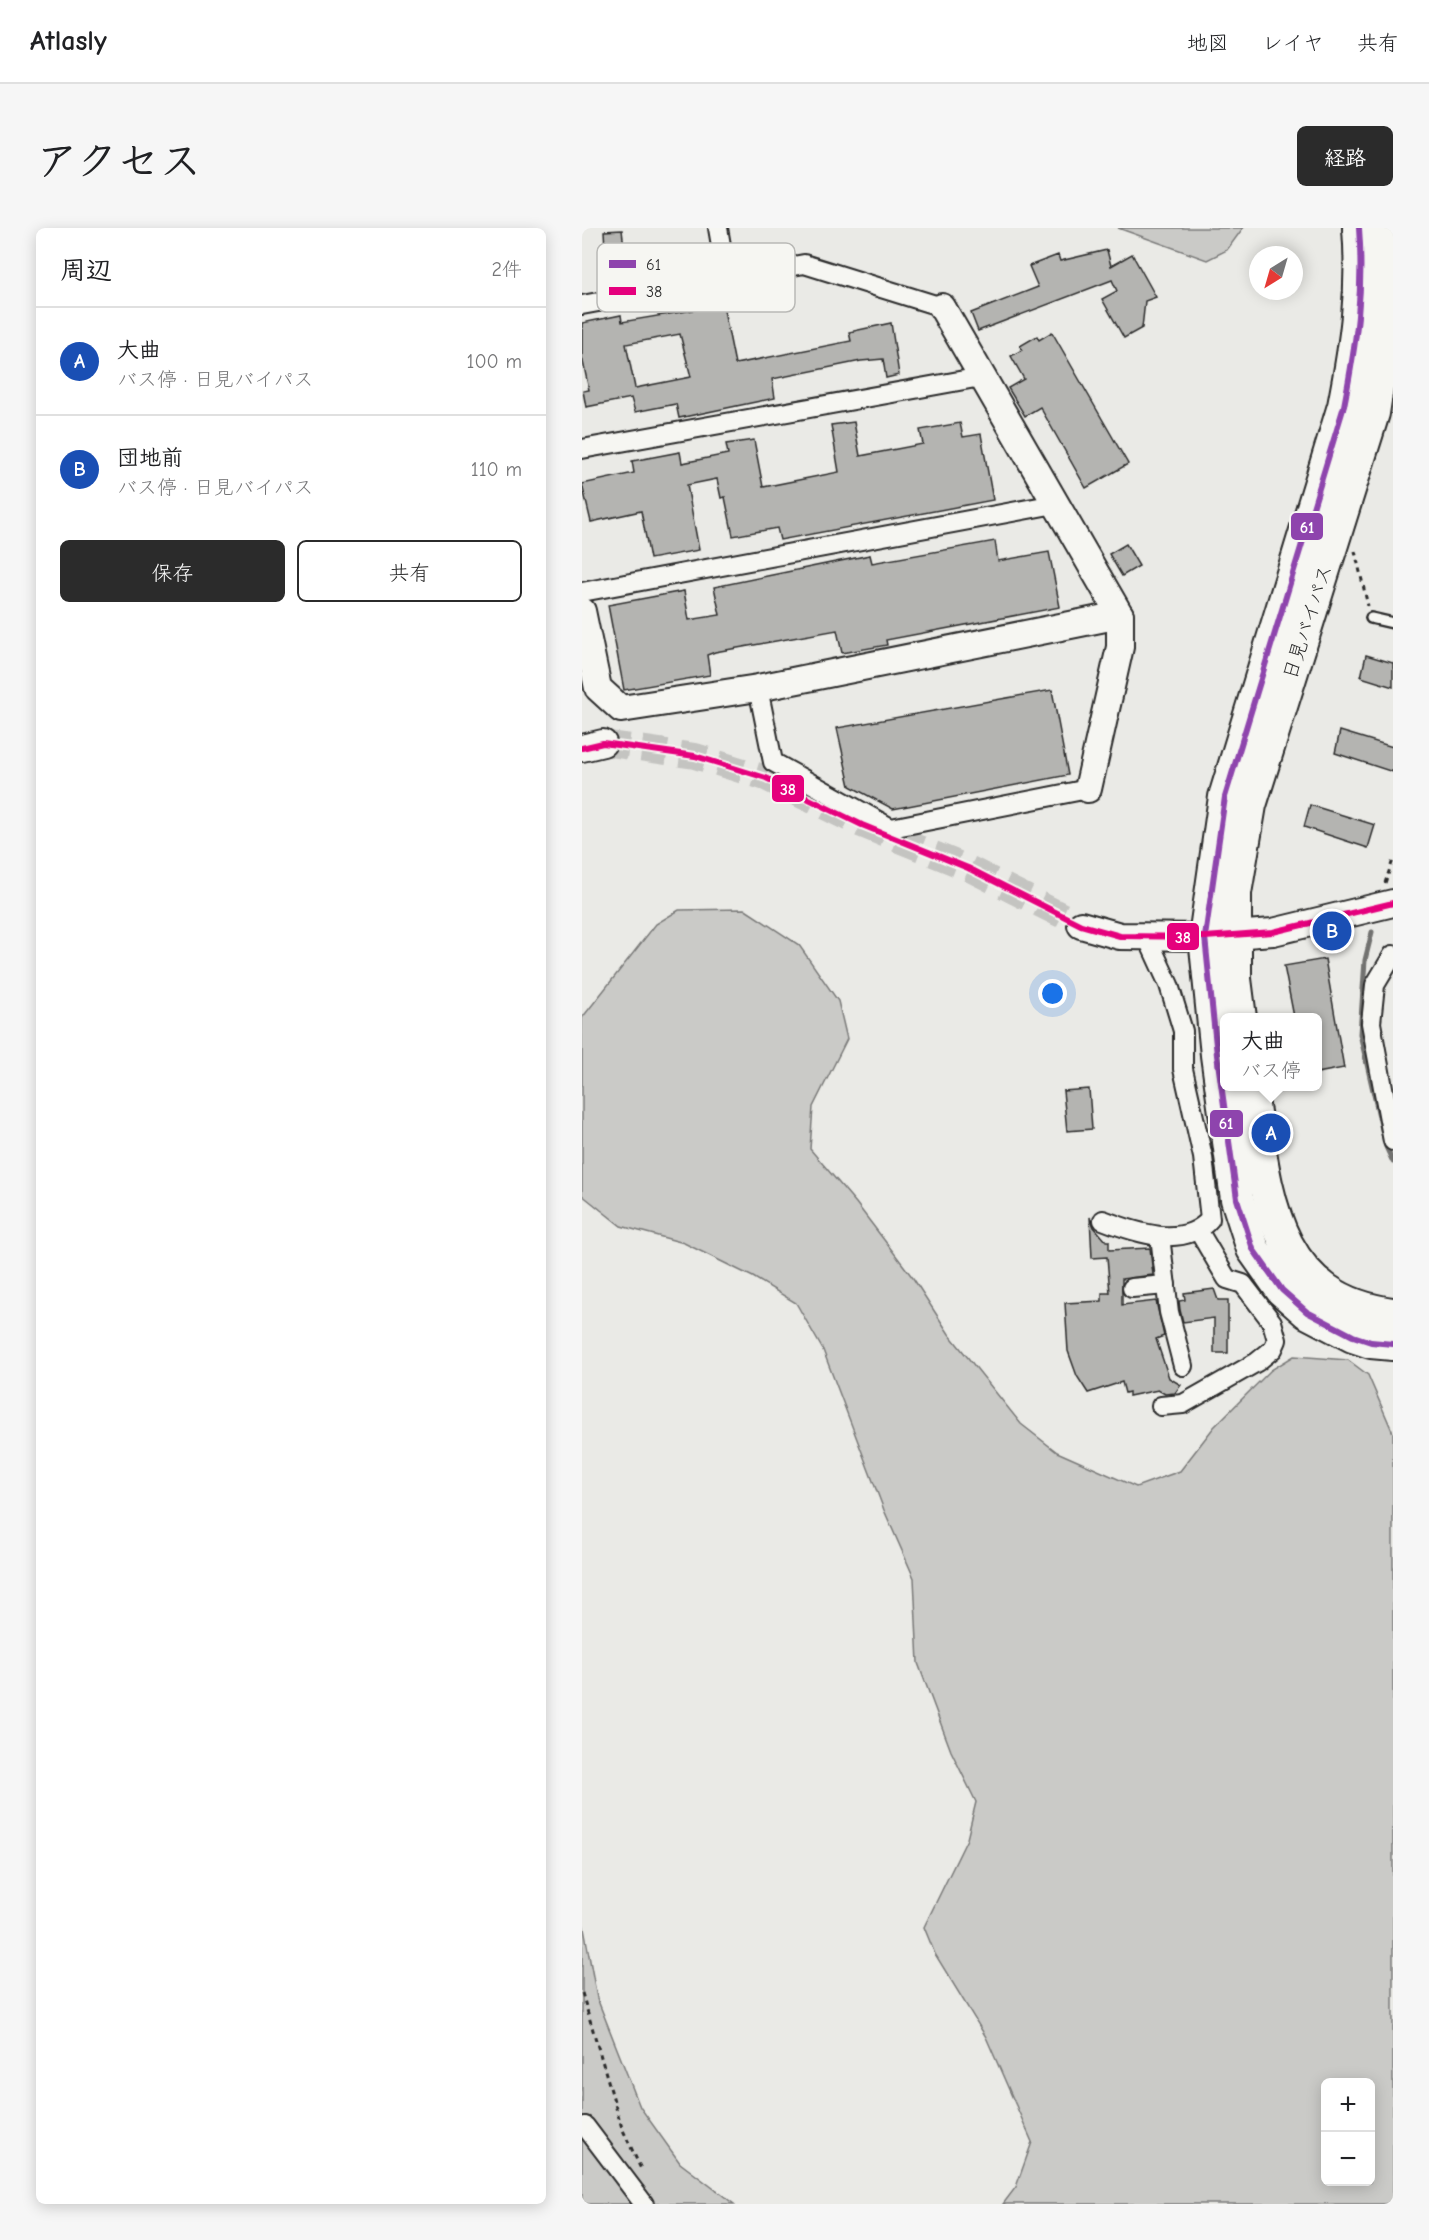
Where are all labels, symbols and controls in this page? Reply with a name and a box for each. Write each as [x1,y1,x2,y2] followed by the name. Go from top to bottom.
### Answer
[30,25,107,57] text: Atlasly
[1187,31,1229,55] text: 地図
[1262,31,1324,55] text: レイヤ
[1357,31,1399,55] text: 共有
[1297,126,1393,186] button: 経路
[36,137,201,186] text: アクセス
[597,243,795,312] legend
[1249,246,1303,300] north arrow
[60,256,112,286] text: 周辺
[646,256,661,274] text: 61
[492,258,522,281] text: 2件
[646,283,662,301] text: 38
[117,337,161,363] text: 大曲
[74,350,85,373] text: A
[467,350,522,373] text: 100 m
[117,368,313,391] text: バス停 · 日見バイパス
[117,445,183,471] text: 団地前
[73,458,86,481] text: B
[471,458,522,481] text: 110 m
[117,476,313,499] text: バス停 · 日見バイパス
[1290,512,1324,541] line badge: 61
[1300,519,1314,537] text: 61
[60,540,285,602] button: 保存
[297,540,522,602] button: 共有
[1278,562,1337,683] street label: 日見バイパス
[771,774,805,803] line badge: 38
[780,781,796,799] text: 38
[1312,908,1352,954] pin: B
[1166,922,1200,951] line badge: 38
[1175,929,1191,947] text: 38
[1038,979,1067,1008] your location
[1220,1013,1322,1091] popup
[1241,1028,1285,1054] text: 大曲
[1241,1059,1301,1082] text: バス停
[1209,1109,1244,1138] line badge: 61
[1252,1110,1290,1156] pin: A
[1219,1115,1233,1133] text: 61
[1321,2078,1375,2186] map controls
[1321,2078,1375,2132] button: +
[1321,2132,1375,2186] button: −

